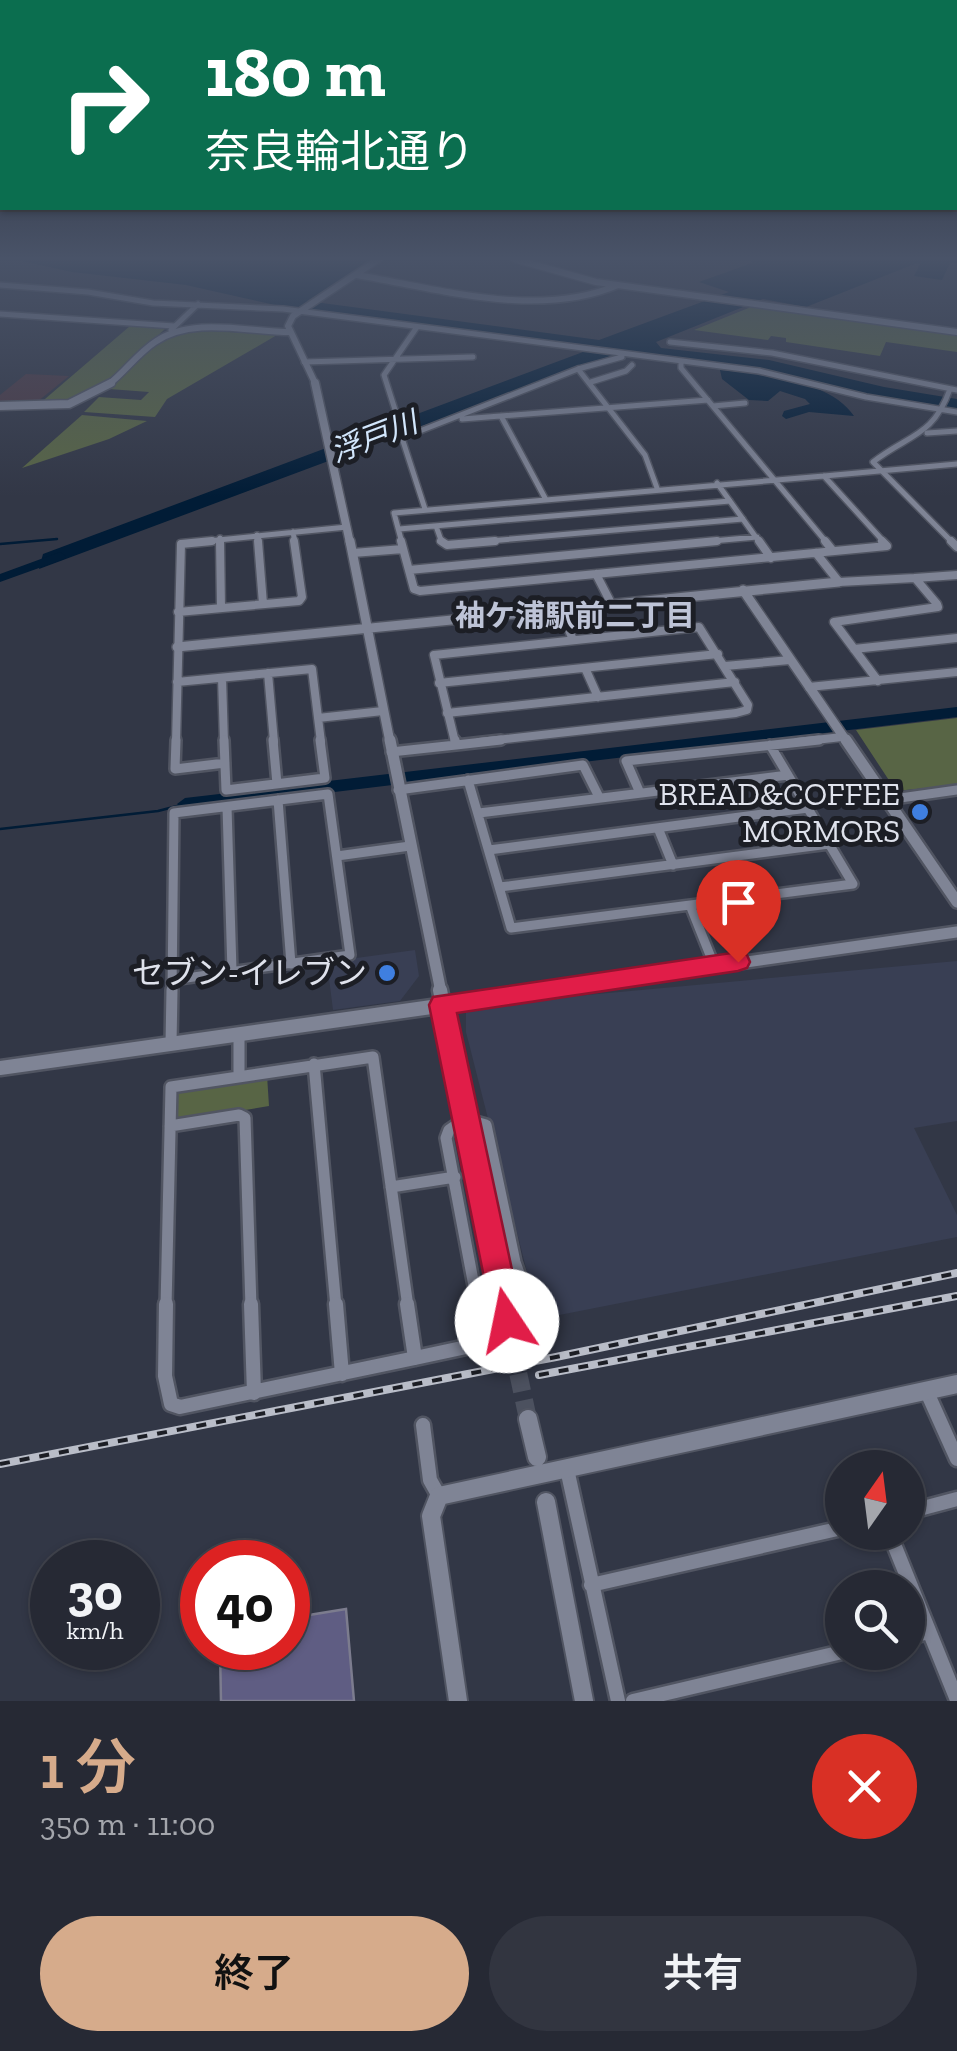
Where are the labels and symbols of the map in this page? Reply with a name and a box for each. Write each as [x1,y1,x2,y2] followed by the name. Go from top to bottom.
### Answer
[326,403,425,470] water label: 浮戸川
[455,598,695,634] district label: 袖ケ浦駅前二丁目
[659,775,900,850] place label: BREAD&COFFEE MORMORS
[909,801,931,823] marker: BREAD&COFFEE MORMORS
[696,860,781,963] pin
[132,954,367,992] place label: セブン-イレブン
[376,962,398,984] marker: セブン-イレブン
[455,1269,559,1373] position arrow
[825,1450,925,1550] north arrow
[180,1540,310,1670] speed limit sign: 40

